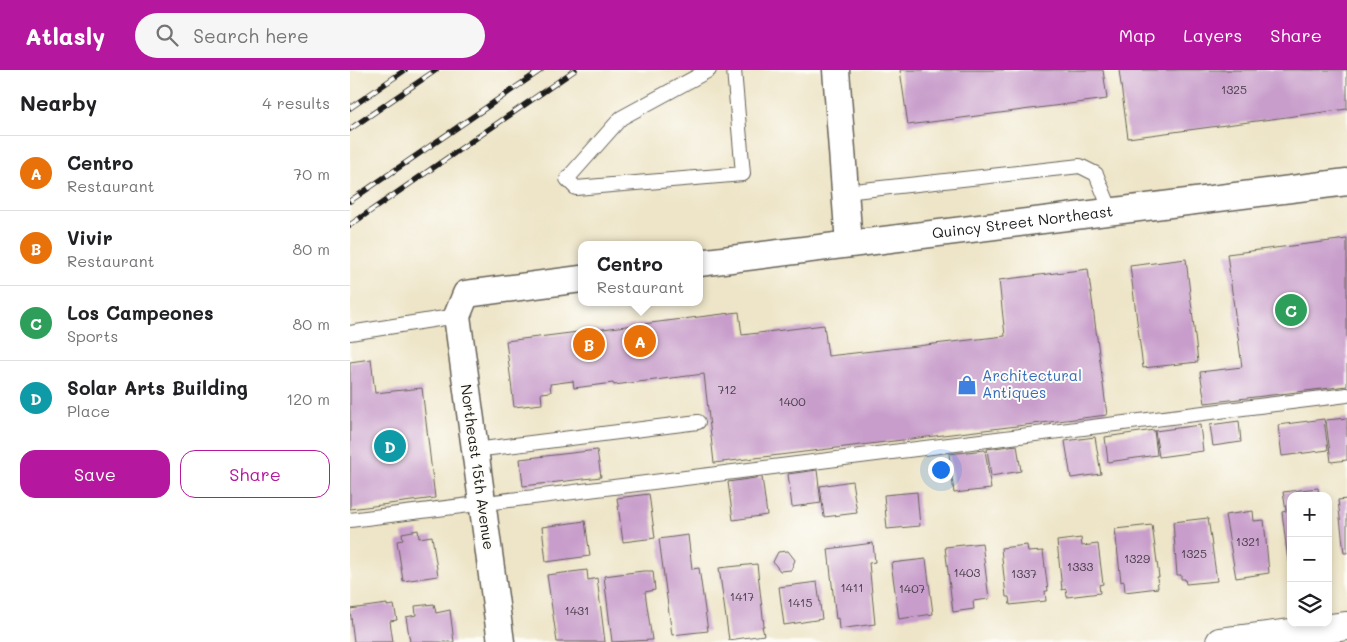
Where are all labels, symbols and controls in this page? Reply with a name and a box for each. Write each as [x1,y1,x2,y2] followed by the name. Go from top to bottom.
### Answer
[135,13,485,58] search box
[25,20,105,51] text: Atlasly
[153,21,181,49] icon: search
[193,23,309,48] text: Search here
[1119,23,1155,47] text: Map
[1183,23,1242,47] text: Layers
[1270,23,1322,47] text: Share
[1221,81,1247,97] house number: 1325
[20,89,97,116] text: Nearby
[262,92,330,113] text: 4 results
[67,150,133,175] text: Centro
[30,163,42,184] text: A
[293,163,330,184] text: 70 m
[67,175,155,196] text: Restaurant
[931,200,1114,243] street label: Quincy Street Northeast
[67,225,113,250] text: Vivir
[31,238,41,259] text: B
[293,238,330,259] text: 80 m
[578,241,703,306] popup
[67,250,155,271] text: Restaurant
[597,251,663,276] text: Centro
[597,276,684,297] text: Restaurant
[1275,291,1307,329] pin: C
[67,300,213,325] text: Los Campeones
[30,313,42,334] text: C
[293,313,330,334] text: 80 m
[624,322,656,360] pin: A
[67,325,118,346] text: Sports
[573,325,605,363] pin: B
[982,365,1082,402] place label: Architectural Antiques
[956,374,978,396] shop icon: Architectural Antiques
[67,375,248,400] text: Solar Arts Building
[718,381,736,397] house number: 712
[456,383,500,551] street label: Northeast 15th Avenue
[30,388,42,409] text: D
[286,388,330,409] text: 120 m
[778,393,806,409] house number: 1400
[67,400,110,421] text: Place
[374,427,406,465] pin: D
[20,450,170,498] button: Save
[180,450,330,498] button: Share
[928,457,954,483] your location
[1287,492,1332,627] map controls
[1287,492,1332,537] button: +
[1236,533,1260,549] house number: 1321
[1287,537,1332,582] button: −
[1181,545,1207,561] house number: 1325
[1124,550,1150,566] house number: 1329
[1067,558,1093,574] house number: 1333
[954,564,980,580] house number: 1403
[1011,565,1037,581] house number: 1337
[840,579,864,595] house number: 1411
[899,580,926,596] house number: 1407
[1287,582,1332,627] button: layers
[730,588,755,604] house number: 1417
[788,594,812,610] house number: 1415
[565,602,589,618] house number: 1431

